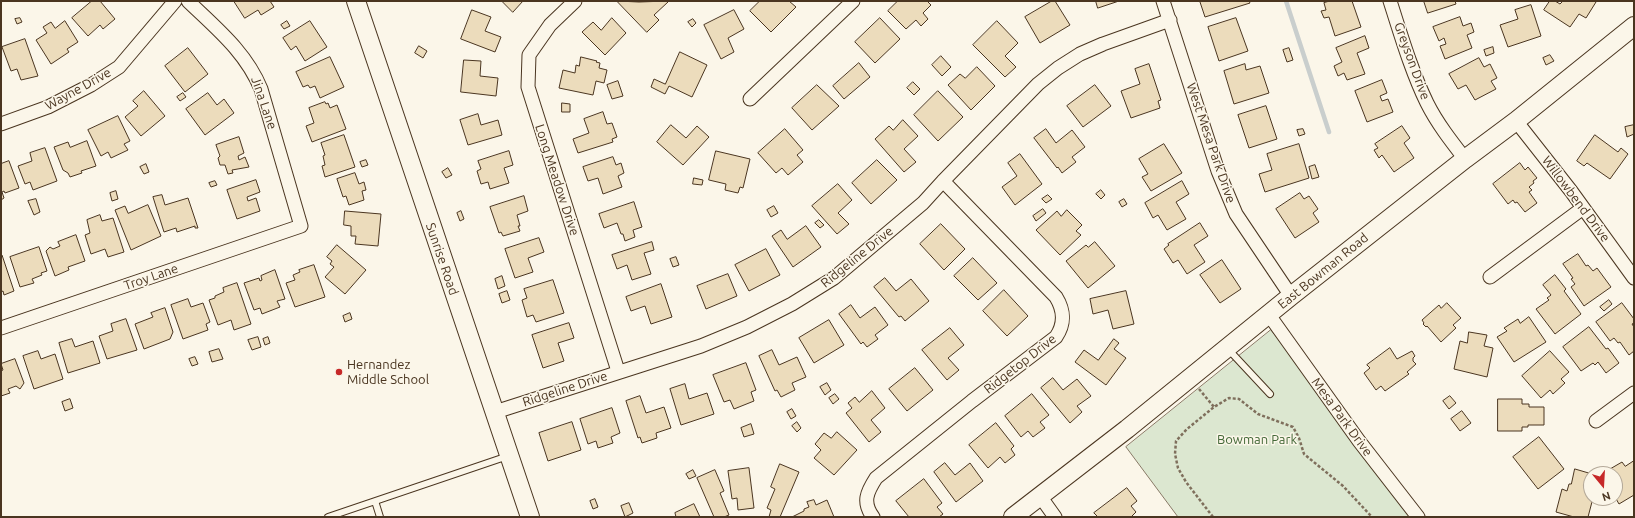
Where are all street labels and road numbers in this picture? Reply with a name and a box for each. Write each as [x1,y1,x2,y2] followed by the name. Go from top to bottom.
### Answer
[1391,20,1433,102] street label: Greyson Drive
[42,64,114,114] street label: Wayne Drive
[248,75,280,131] street label: Jina Lane
[1183,81,1239,205] street label: West Mesa Park Drive
[532,122,582,238] street label: Long Meadow Drive
[1539,153,1613,245] street label: Willowbend Drive
[422,221,462,297] street label: Sunrise Road
[818,223,896,291] street label: Ridgeline Drive
[1275,230,1371,312] street label: East Bowman Road
[122,260,180,294] street label: Troy Lane
[981,331,1059,397] street label: Ridgetop Drive
[521,368,609,410] street label: Ridgeline Drive
[1308,375,1376,459] street label: Mesa Park Drive

